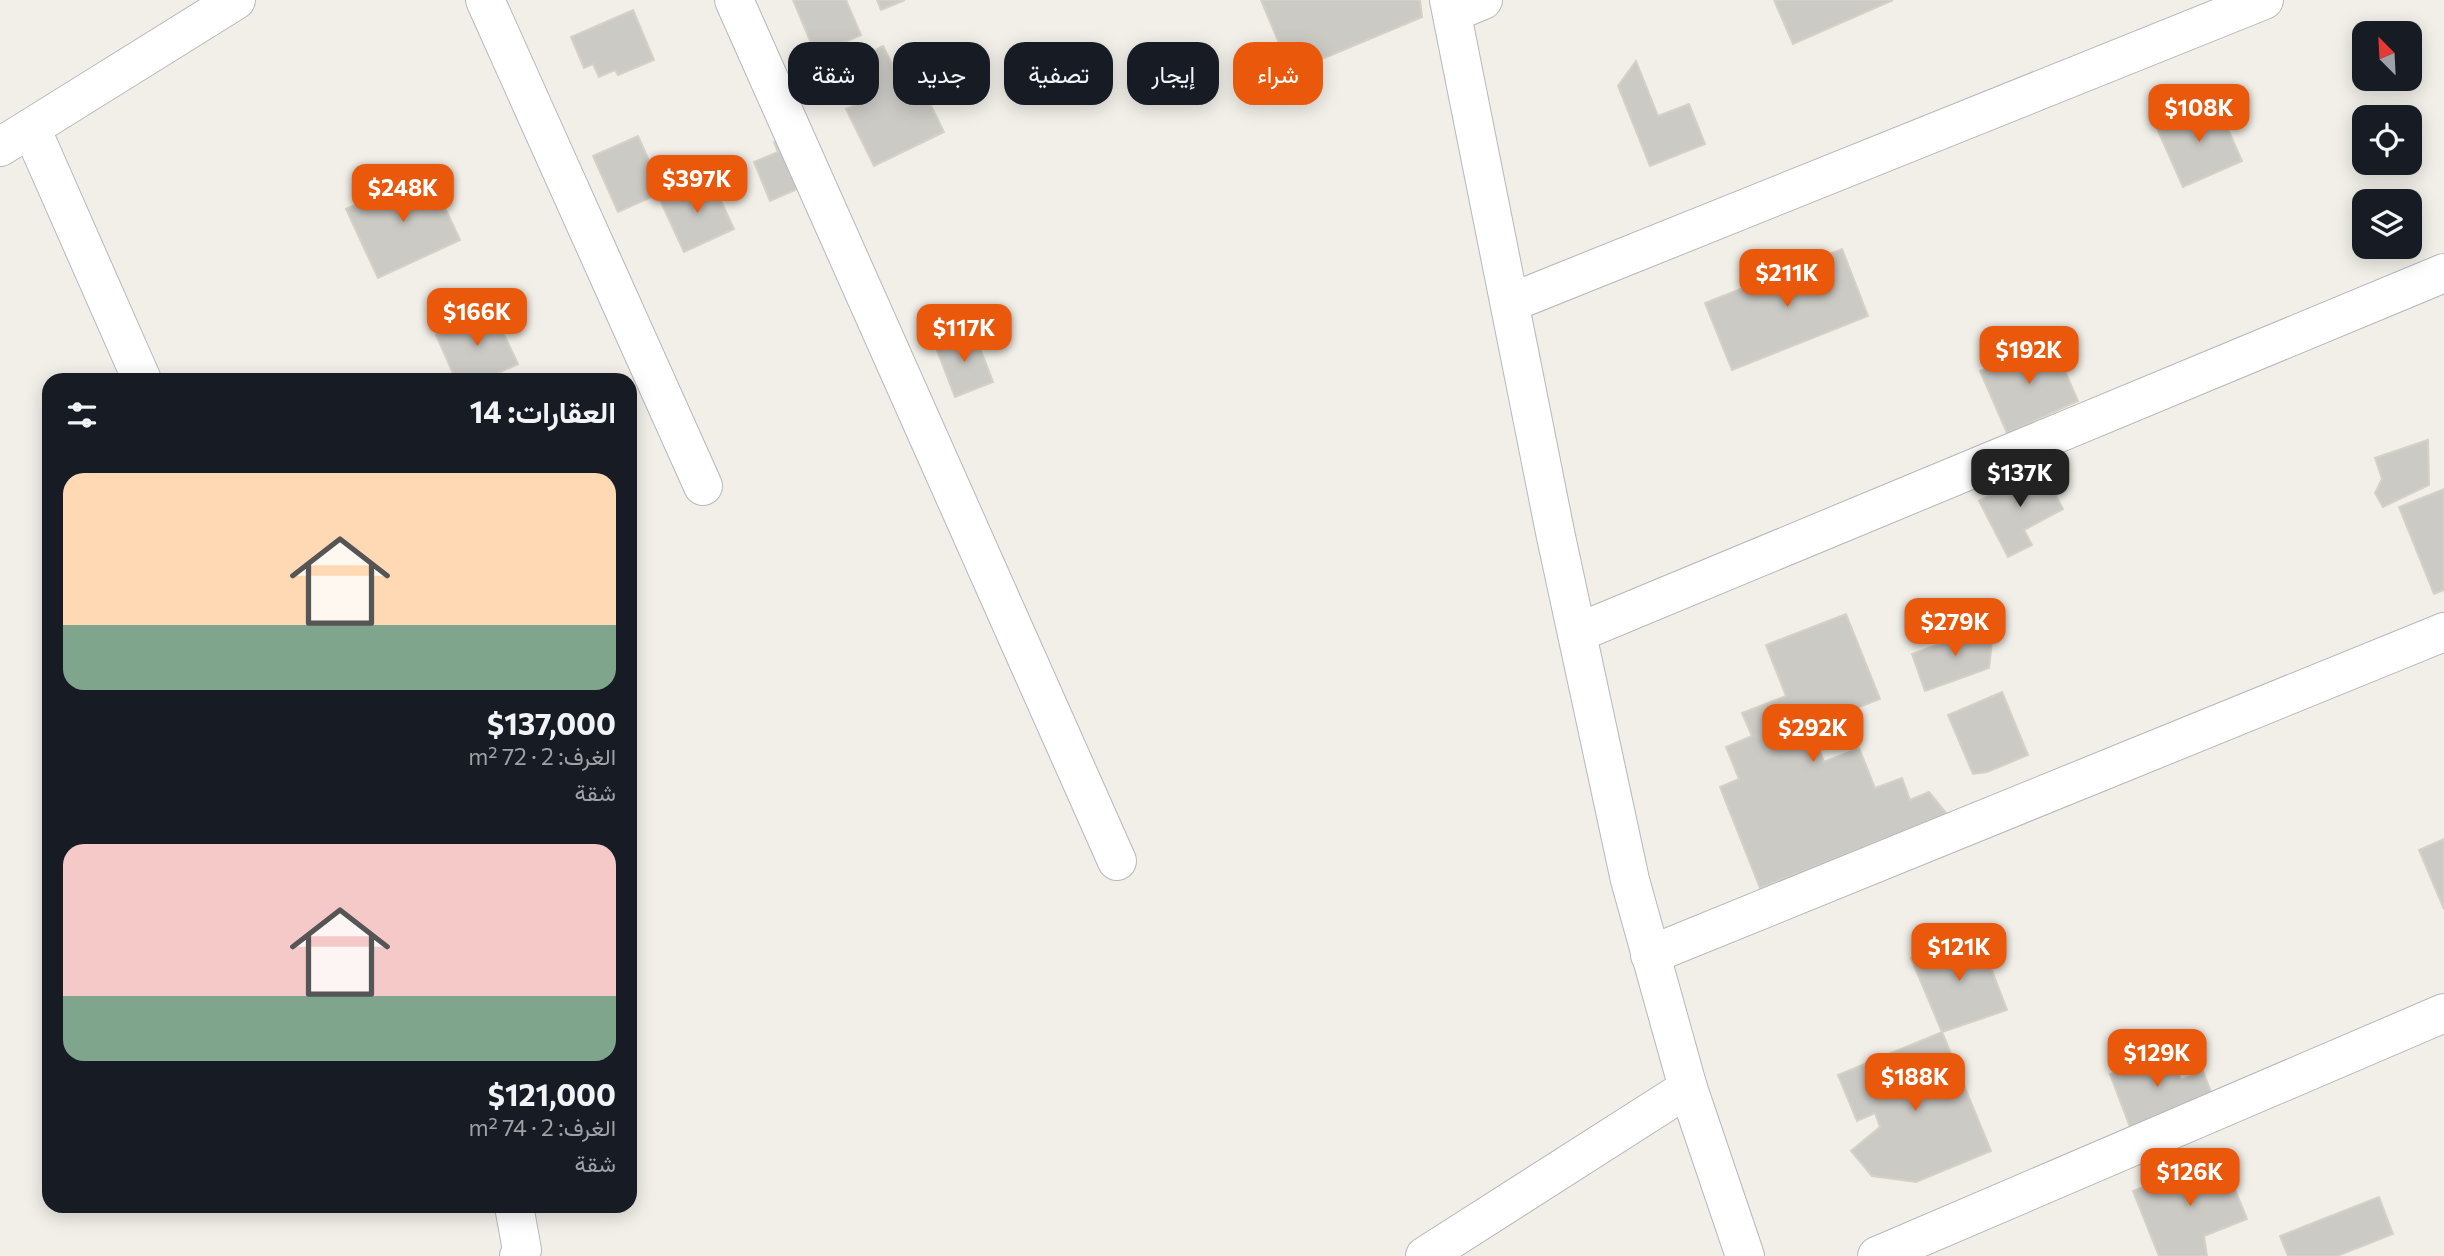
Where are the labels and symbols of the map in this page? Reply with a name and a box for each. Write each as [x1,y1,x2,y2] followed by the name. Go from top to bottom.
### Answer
[2352,21,2422,91] north arrow
[2150,85,2248,144] pin: $108K
[648,156,746,215] pin: $397K
[354,164,452,224] pin: $248K
[1738,250,1836,309] pin: $211K
[428,288,526,348] pin: $166K
[915,304,1013,364] pin: $117K
[1980,326,2078,386] pin: $192K
[1971,449,2069,509] pin: $137K
[1906,598,2004,658] pin: $279K
[1764,704,1862,764] pin: $292K
[1910,923,2008,983] pin: $121K
[2108,1030,2206,1089] pin: $129K
[1866,1054,1964,1113] pin: $188K
[2141,1148,2239,1208] pin: $126K

